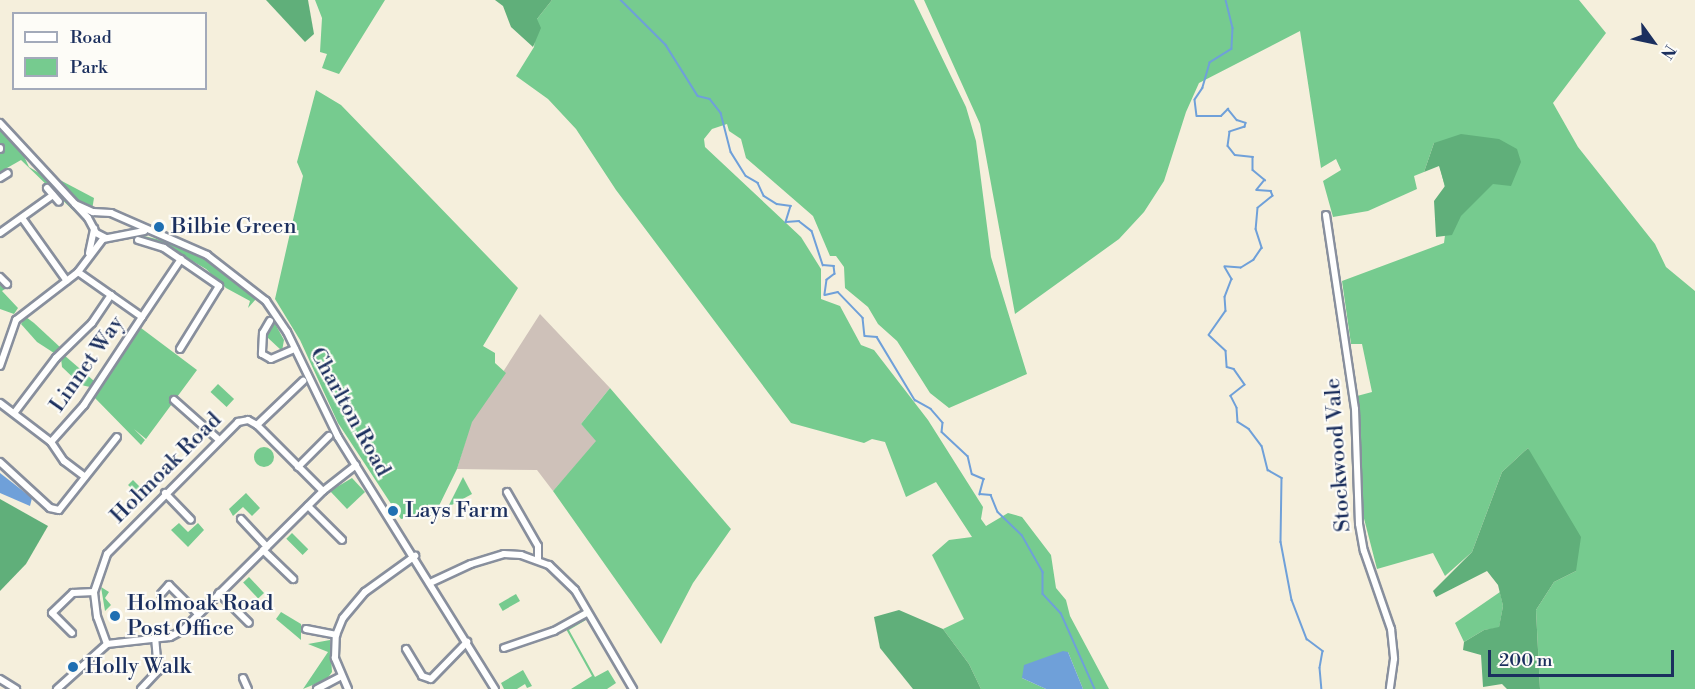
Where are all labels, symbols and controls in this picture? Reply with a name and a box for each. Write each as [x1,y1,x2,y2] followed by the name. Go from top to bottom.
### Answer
[12,12,207,90] legend
[1623,12,1683,72] north arrow
[70,26,112,49] text: Road
[1656,41,1680,63] text: N
[70,56,107,79] text: Park
[171,214,297,240] place label: Bilbie Green
[152,220,166,234] marker: Bilbie Green
[44,311,130,417] street label: Linnet Way
[304,343,396,481] street label: Charlton Road
[1319,377,1357,533] street label: Stockwood Vale
[105,407,227,529] street label: Holmoak Road
[405,498,509,524] place label: Lays Farm
[386,504,400,518] marker: Lays Farm
[127,590,273,642] place label: Holmoak Road Post Office
[108,609,122,623] marker: Holmoak Road Post Office
[1491,638,1677,676] scale bar
[1499,649,1553,672] text: 200 m
[85,654,191,680] place label: Holly Walk
[66,660,80,674] marker: Holly Walk

